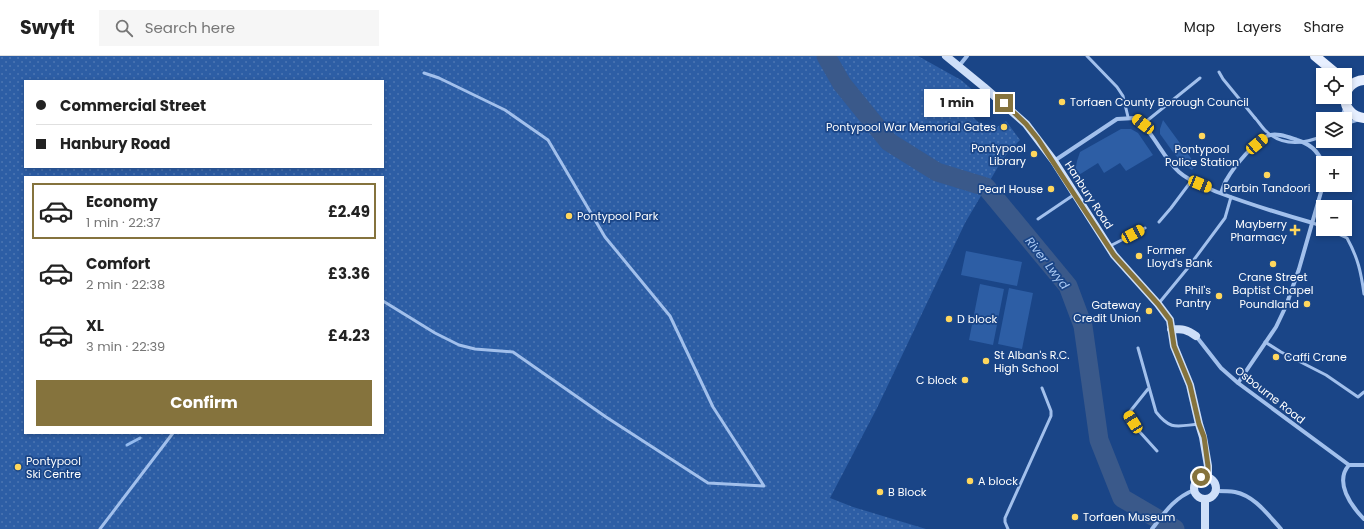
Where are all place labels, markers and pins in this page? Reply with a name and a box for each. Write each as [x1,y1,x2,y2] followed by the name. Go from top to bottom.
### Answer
[1070,94,1249,110] place label: Torfaen County Borough Council
[1057,97,1067,107] marker: Torfaen County Borough Council
[826,119,996,135] place label: Pontypool War Memorial Gates
[999,122,1009,132] marker: Pontypool War Memorial Gates
[1197,131,1207,141] marker: Pontypool Police Station
[971,140,1027,169] place label: Pontypool Library
[1165,141,1239,170] place label: Pontypool Police Station
[1029,149,1039,159] marker: Pontypool Library
[1262,170,1272,180] marker: Parbin Tandoori
[1224,180,1311,196] place label: Parbin Tandoori
[978,181,1043,197] place label: Pearl House
[1046,184,1056,194] marker: Pearl House
[577,208,659,224] place label: Pontypool Park
[564,211,574,221] marker: Pontypool Park
[1230,216,1288,245] place label: Mayberry Pharmacy
[1290,225,1300,235] marker: Mayberry Pharmacy
[1147,242,1213,271] place label: Former Lloyd's Bank
[1134,251,1144,261] marker: Former Lloyd's Bank
[1268,259,1278,269] marker: Crane Street Baptist Chapel
[1233,269,1313,298] place label: Crane Street Baptist Chapel
[1176,282,1212,311] place label: Phil's Pantry
[1214,291,1224,301] marker: Phil's Pantry
[1239,296,1299,312] place label: Poundland
[1073,297,1142,326] place label: Gateway Credit Union
[1302,299,1312,309] marker: Poundland
[1144,306,1154,316] marker: Gateway Credit Union
[957,311,998,327] place label: D block
[944,314,954,324] marker: D block
[994,347,1070,376] place label: St Alban's R.C. High School
[1284,349,1347,365] place label: Caffi Crane
[1271,352,1281,362] marker: Caffi Crane
[981,356,991,366] marker: St Alban's R.C. High School
[916,372,957,388] place label: C block
[960,375,970,385] marker: C block
[26,453,81,482] place label: Pontypool Ski Centre
[13,462,23,472] marker: Pontypool Ski Centre
[978,473,1018,489] place label: A block
[965,476,975,486] marker: A block
[888,484,927,500] place label: B Block
[875,487,885,497] marker: B Block
[1083,509,1175,525] place label: Torfaen Museum
[1070,512,1080,522] marker: Torfaen Museum

